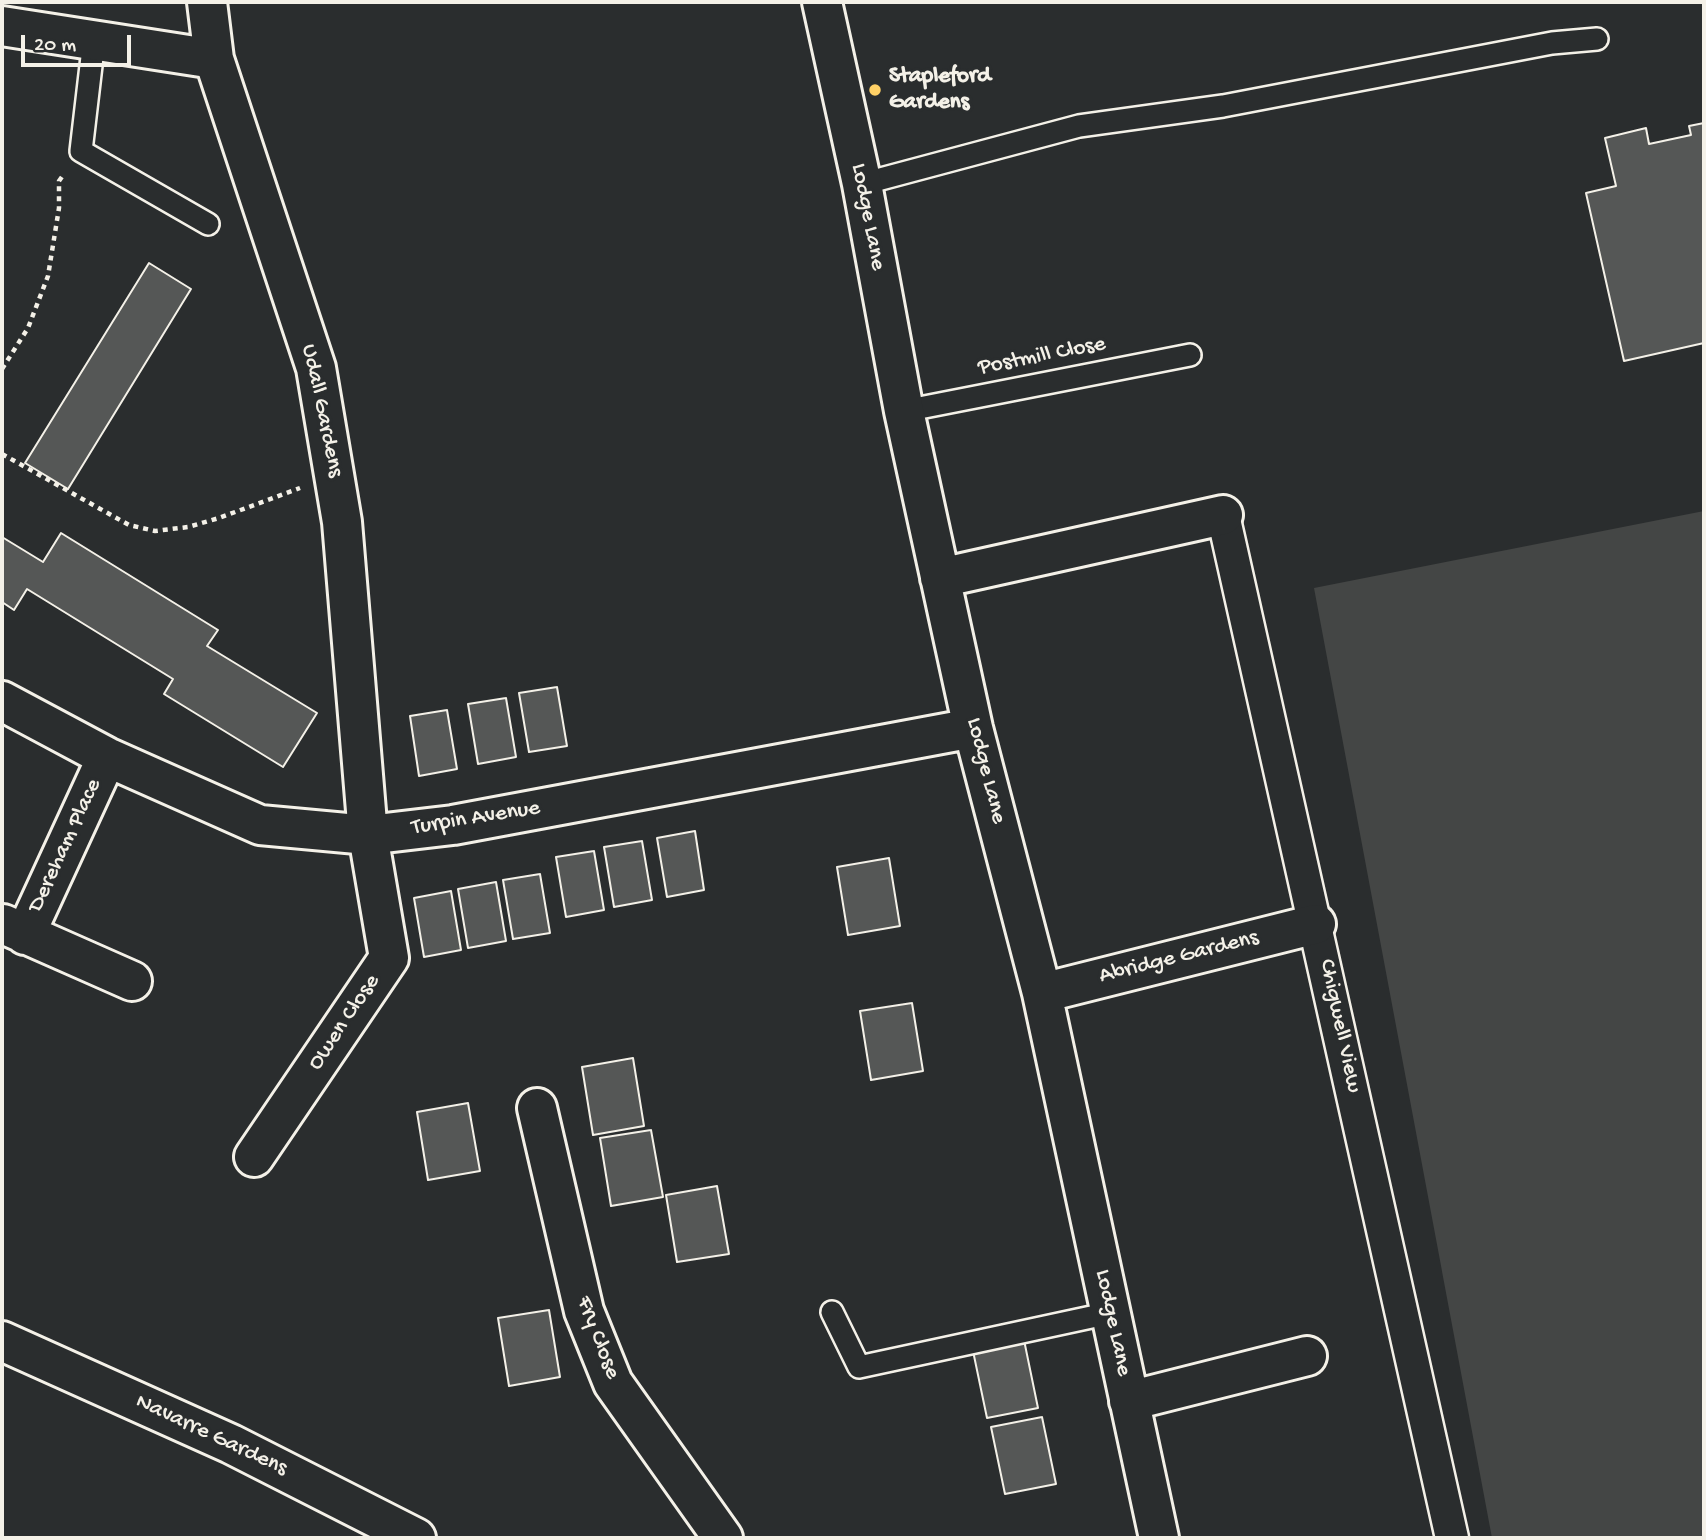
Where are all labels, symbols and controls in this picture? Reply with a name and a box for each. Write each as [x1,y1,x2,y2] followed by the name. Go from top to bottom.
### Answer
[24,21,135,65] scale bar
[34,34,76,59] text: 20 m
[889,63,991,117] place label: Stapleford Gardens
[867,82,883,98] marker: Stapleford Gardens
[843,161,891,273] street label: Lodge Lane
[976,331,1108,383] street label: Postmill Close
[293,342,349,480] street label: Udall Gardens
[959,715,1011,827] street label: Lodge Lane
[23,775,109,917] street label: Dereham Place
[410,795,542,843] street label: Turpin Avenue
[1097,925,1261,991] street label: Abridge Gardens
[1311,957,1367,1095] street label: Chigwell View
[303,970,387,1076] street label: Owen Close
[1087,1267,1137,1379] street label: Lodge Lane
[569,1293,625,1383] street label: Fry Close
[131,1389,291,1483] street label: Navarre Gardens

